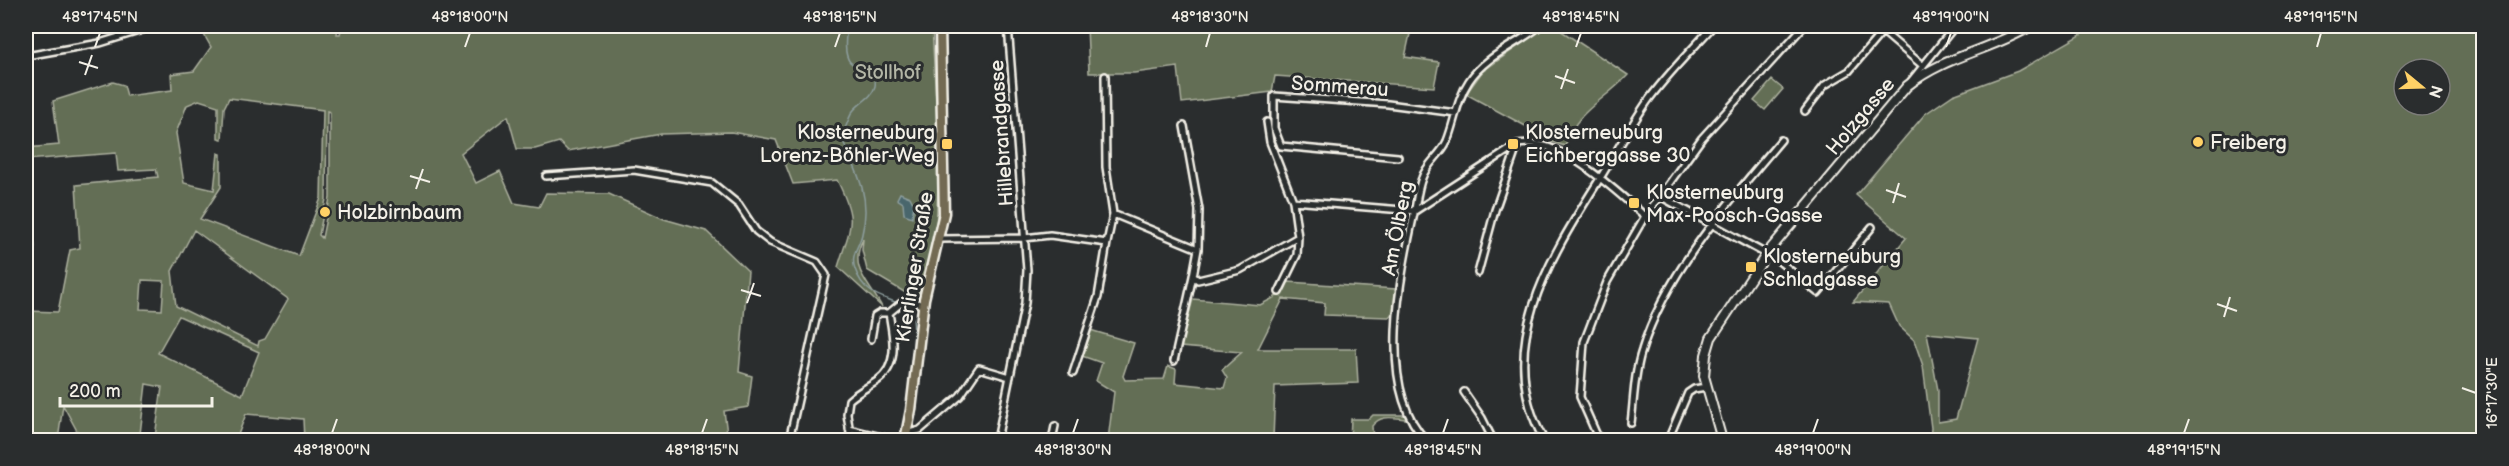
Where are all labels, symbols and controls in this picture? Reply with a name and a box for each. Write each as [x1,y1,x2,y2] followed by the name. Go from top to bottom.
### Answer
[62,8,138,27] text: 48°17'45"N
[431,8,509,27] text: 48°18'00"N
[803,8,877,27] text: 48°18'15"N
[1171,8,1249,27] text: 48°18'30"N
[1542,8,1620,27] text: 48°18'45"N
[1912,8,1990,27] text: 48°19'00"N
[2284,8,2358,27] text: 48°19'15"N
[2392,57,2452,117] north arrow
[985,59,1019,207] street label: Hillebrandgasse
[855,61,921,85] park label: Stollhof
[1290,72,1389,102] street label: Sommerau
[1821,73,1900,160] street label: Holzgasse
[2424,83,2446,100] text: N
[760,121,935,168] place label: Klosterneuburg Lorenz-Böhler-Weg
[1525,121,1690,168] place label: Klosterneuburg Eichberggasse 30
[2210,131,2287,155] place label: Freiberg
[2191,135,2205,149] marker: Freiberg
[940,137,954,151] marker: Klosterneuburg Lorenz-Böhler-Weg
[1506,137,1520,151] marker: Klosterneuburg Eichberggasse 30
[1376,179,1419,278] street label: Am Ölberg
[1646,181,1823,228] place label: Klosterneuburg Max-Poosch-Gasse
[891,190,939,344] street label: Kierlinger Straße
[1627,196,1641,210] marker: Klosterneuburg Max-Poosch-Gasse
[337,201,462,225] place label: Holzbirnbaum
[318,205,332,219] marker: Holzbirnbaum
[1763,245,1901,292] place label: Klosterneuburg Schladgasse
[1744,260,1758,274] marker: Klosterneuburg Schladgasse
[2483,357,2502,429] text: 16°17'30"E
[60,370,212,408] scale bar
[69,381,121,402] text: 200 m
[293,441,371,460] text: 48°18'00"N
[665,441,739,460] text: 48°18'15"N
[1034,441,1112,460] text: 48°18'30"N
[1404,441,1482,460] text: 48°18'45"N
[1774,441,1852,460] text: 48°19'00"N
[2147,441,2221,460] text: 48°19'15"N

